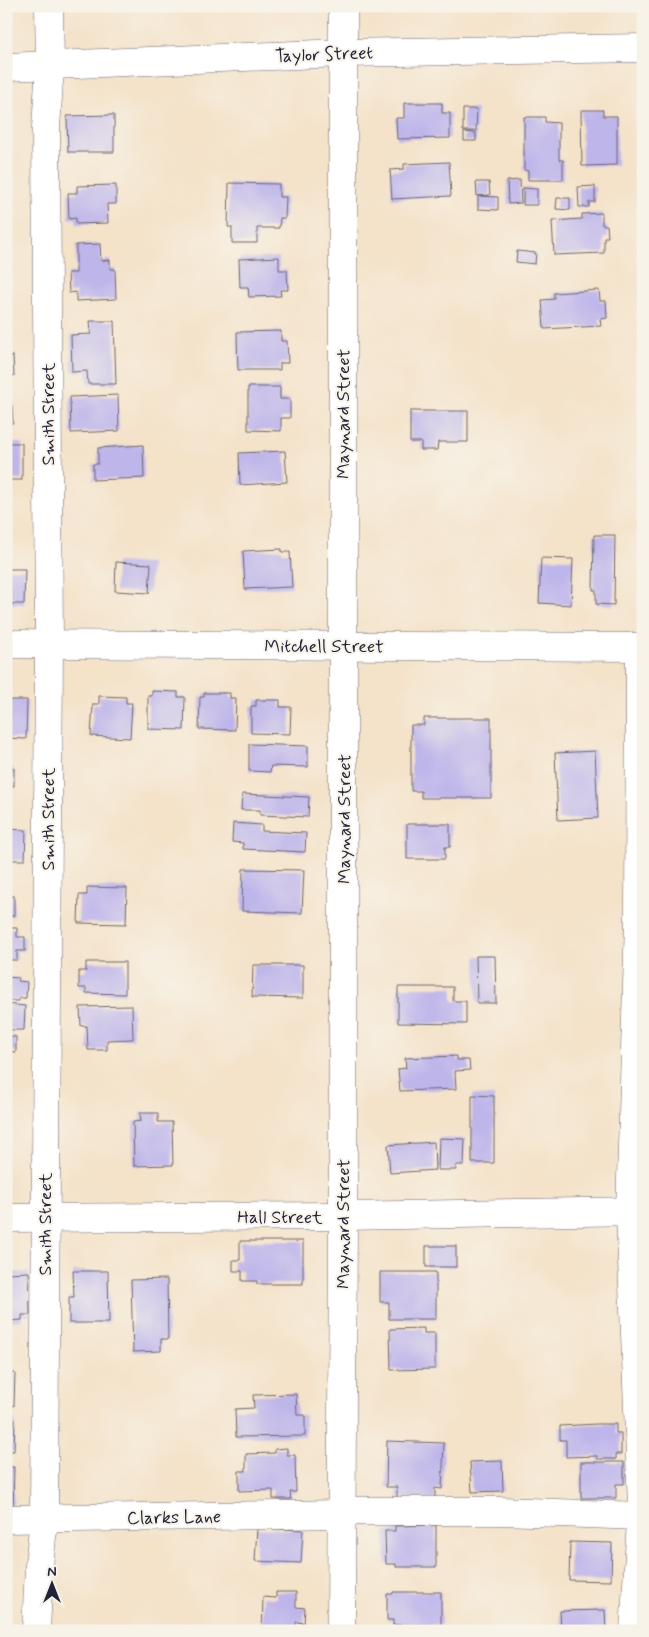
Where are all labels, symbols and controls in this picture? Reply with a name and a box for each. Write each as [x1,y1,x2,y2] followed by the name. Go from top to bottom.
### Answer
[275,41,374,69] street label: Taylor Street
[332,349,356,479] street label: Maynard Street
[37,362,61,465] street label: Smith Street
[264,635,384,659] street label: Mitchell Street
[333,754,357,884] street label: Maynard Street
[37,767,61,870] street label: Smith Street
[332,1159,356,1289] street label: Maynard Street
[34,1172,58,1275] street label: Smith Street
[237,1206,323,1230] street label: Hall Street
[127,1505,221,1531] street label: Clarks Lane
[28,1560,78,1610] north arrow
[47,1563,57,1581] text: N

